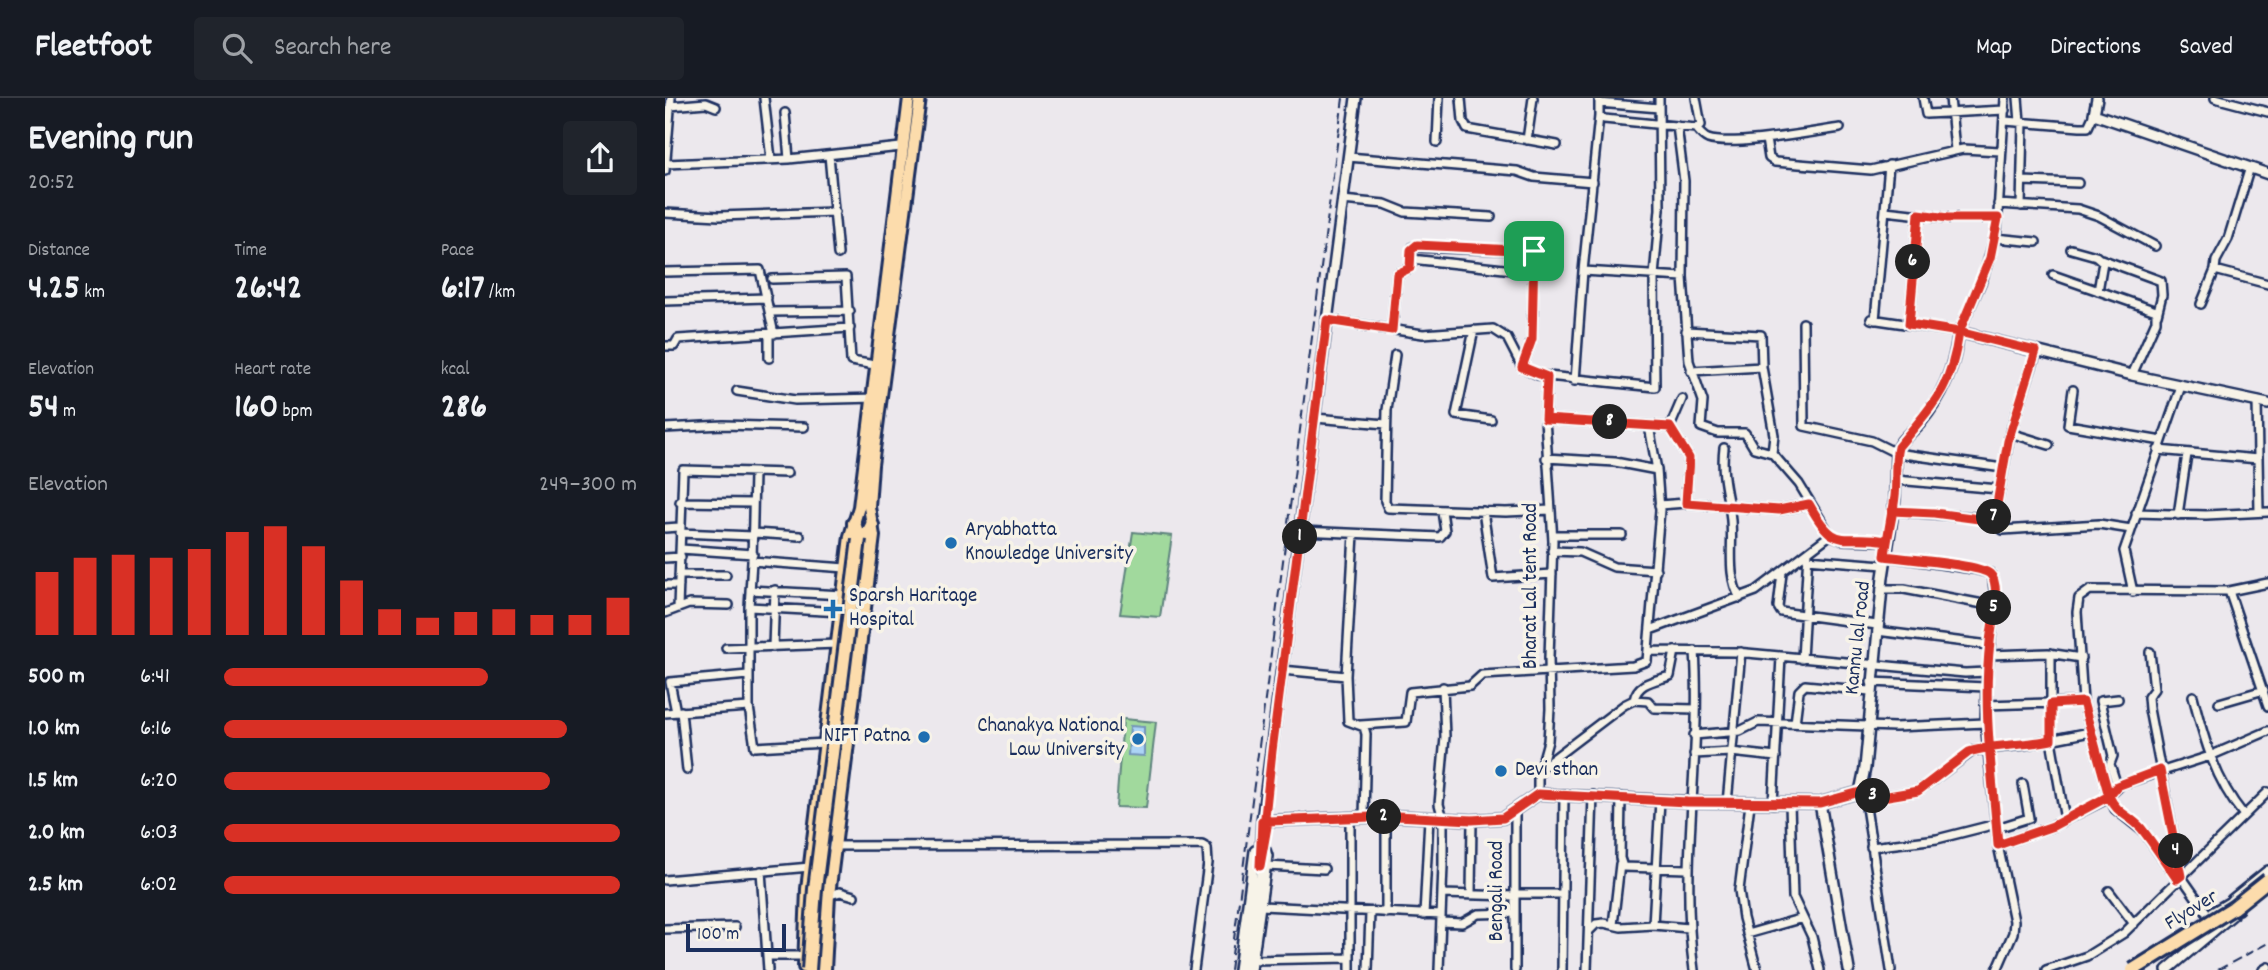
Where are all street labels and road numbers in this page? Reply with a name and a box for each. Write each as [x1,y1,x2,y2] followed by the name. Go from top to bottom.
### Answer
[1517,503,1547,669] street label: Bharat Lal tent Road
[1838,580,1880,696] street label: Kannu lal road
[1483,841,1513,941] street label: Bengali Road
[2159,883,2225,939] street label: Flyover

